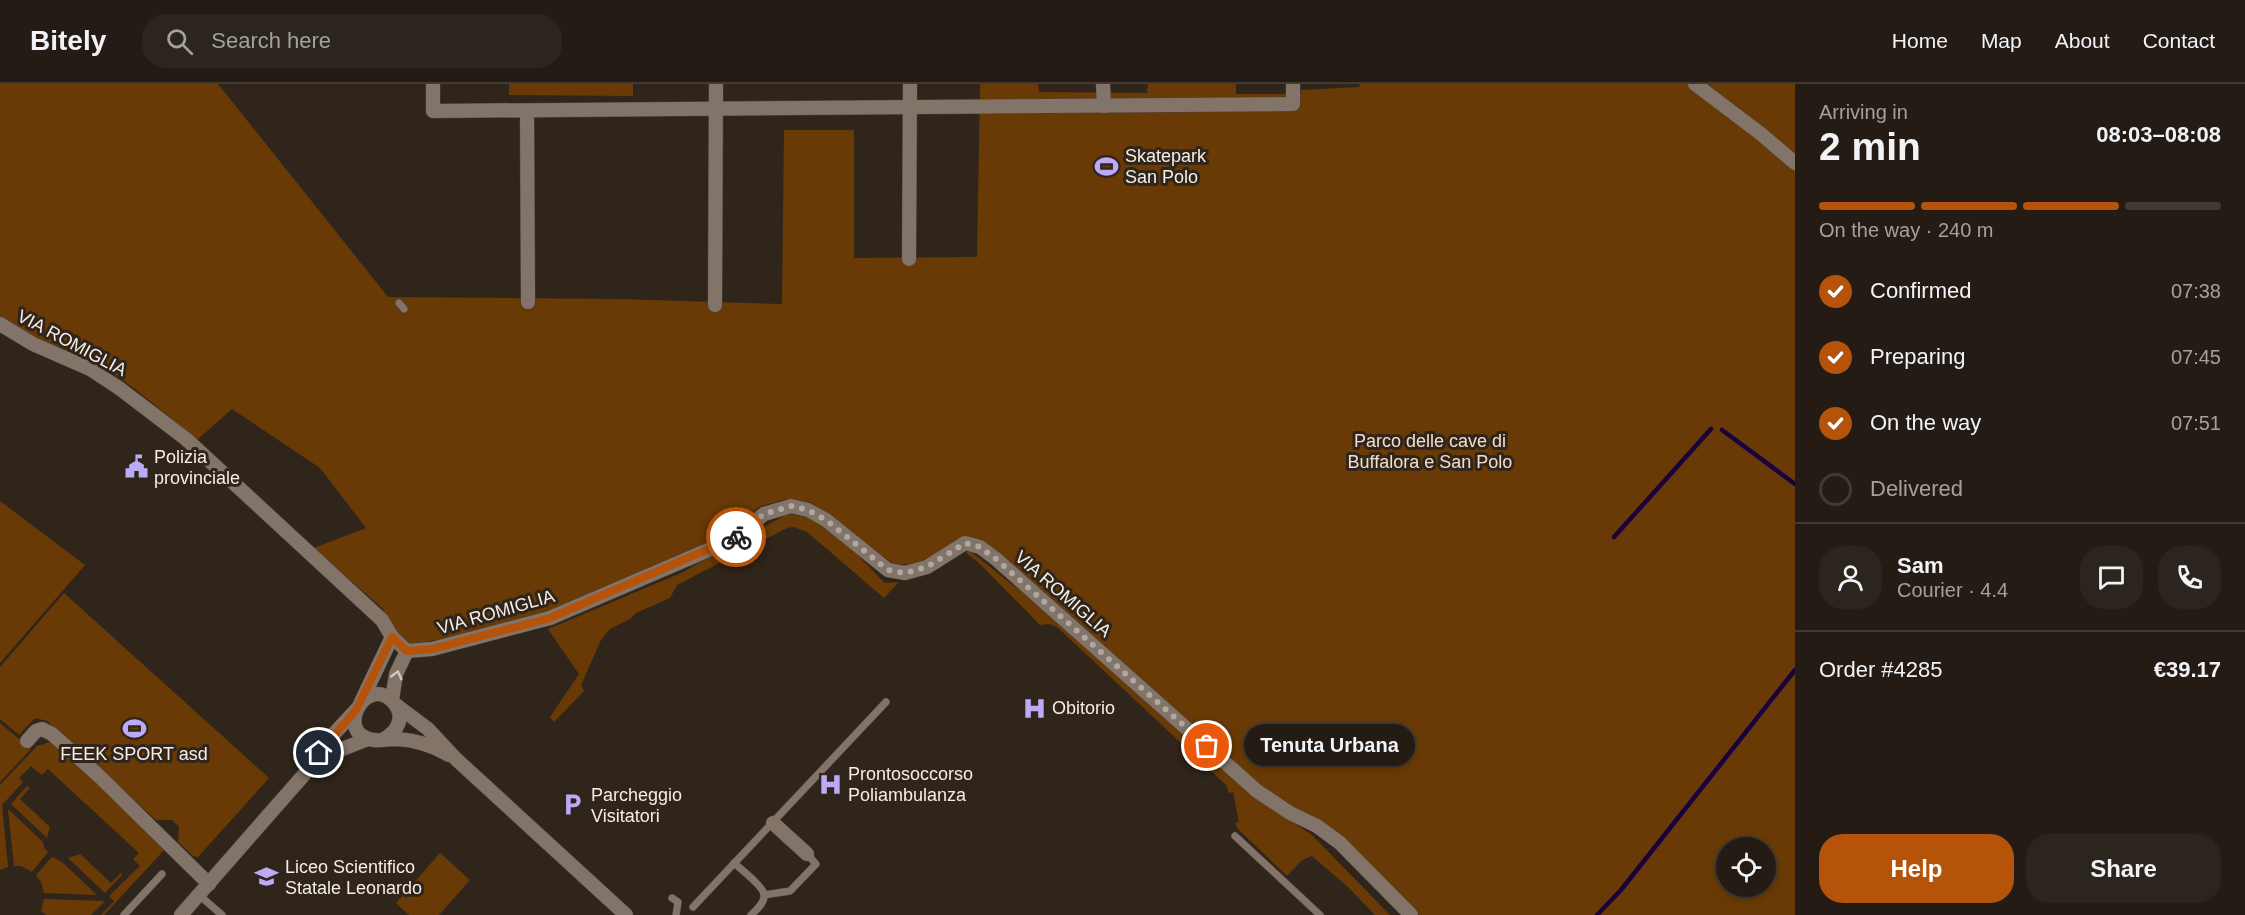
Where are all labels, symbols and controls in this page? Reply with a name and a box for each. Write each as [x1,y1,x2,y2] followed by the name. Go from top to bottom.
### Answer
[142,14,562,68] search box
[30,25,106,56] text: Bitely
[163,25,196,58] icon: search
[211,28,331,53] text: Search here
[1892,29,1948,52] text: Home
[1981,29,2022,52] text: Map
[2055,29,2110,52] text: About
[2143,29,2215,52] text: Contact
[1819,101,1908,123] text: Arriving in
[2096,122,2221,147] text: 08:03–08:08
[1819,125,1921,168] text: 2 min
[1125,146,1207,187] place label: Skatepark San Polo
[1094,153,1120,179] sports icon: Skatepark San Polo
[1819,219,1994,241] text: On the way · 240 m
[1819,275,1852,308] icon: check
[1870,278,1971,303] text: Confirmed
[2171,280,2221,302] text: 07:38
[14,306,130,380] street label: VIA ROMIGLIA
[1819,341,1852,374] icon: check
[1870,344,1965,369] text: Preparing
[2171,346,2221,368] text: 07:45
[1819,407,1852,440] icon: check
[1870,410,1981,435] text: On the way
[2171,412,2221,434] text: 07:51
[1348,431,1512,472] park label: Parco delle cave di Buffalora e San Polo
[154,447,240,488] place label: Polizia provinciale
[123,454,149,480] public building icon: Polizia provinciale
[1870,476,1963,501] text: Delivered
[706,507,766,567] courier
[720,521,753,554] icon: bike
[1819,546,1882,609] button: person
[2080,546,2143,609] button: chat
[2158,546,2221,609] button: phone
[1011,547,1115,641] street label: VIA ROMIGLIA
[1897,553,1943,578] text: Sam
[1897,579,2008,601] text: Courier · 4.4
[435,586,557,638] street label: VIA ROMIGLIA
[1819,657,1943,682] text: Order #4285
[2154,657,2221,682] text: €39.17
[389,670,402,680] one-way arrow
[1021,695,1047,721] hospital icon: Obitorio
[1052,698,1115,718] place label: Obitorio
[121,715,147,741] sports icon: FEEK SPORT asd
[1181,720,1232,771] pin
[1243,725,1414,767] callout: Tenuta Urbana
[293,727,344,778] pin
[1190,729,1223,762] icon: bag
[1260,734,1399,756] text: Tenuta Urbana
[302,736,335,769] icon: home
[60,744,208,764] place label: FEEK SPORT asd
[848,764,973,805] place label: Prontosoccorso Poliambulanza
[817,771,843,797] hospital icon: Prontosoccorso Poliambulanza
[591,785,682,826] place label: Parcheggio Visitatori
[560,792,586,818] parking icon: Parcheggio Visitatori
[1819,834,2014,903] button: Help
[2026,834,2221,903] button: Share
[1716,837,1776,897] map controls
[1716,837,1776,897] button: locate
[285,857,422,898] place label: Liceo Scientifico Statale Leonardo
[254,864,280,890] school or university icon: Liceo Scientifico Statale Leonardo

